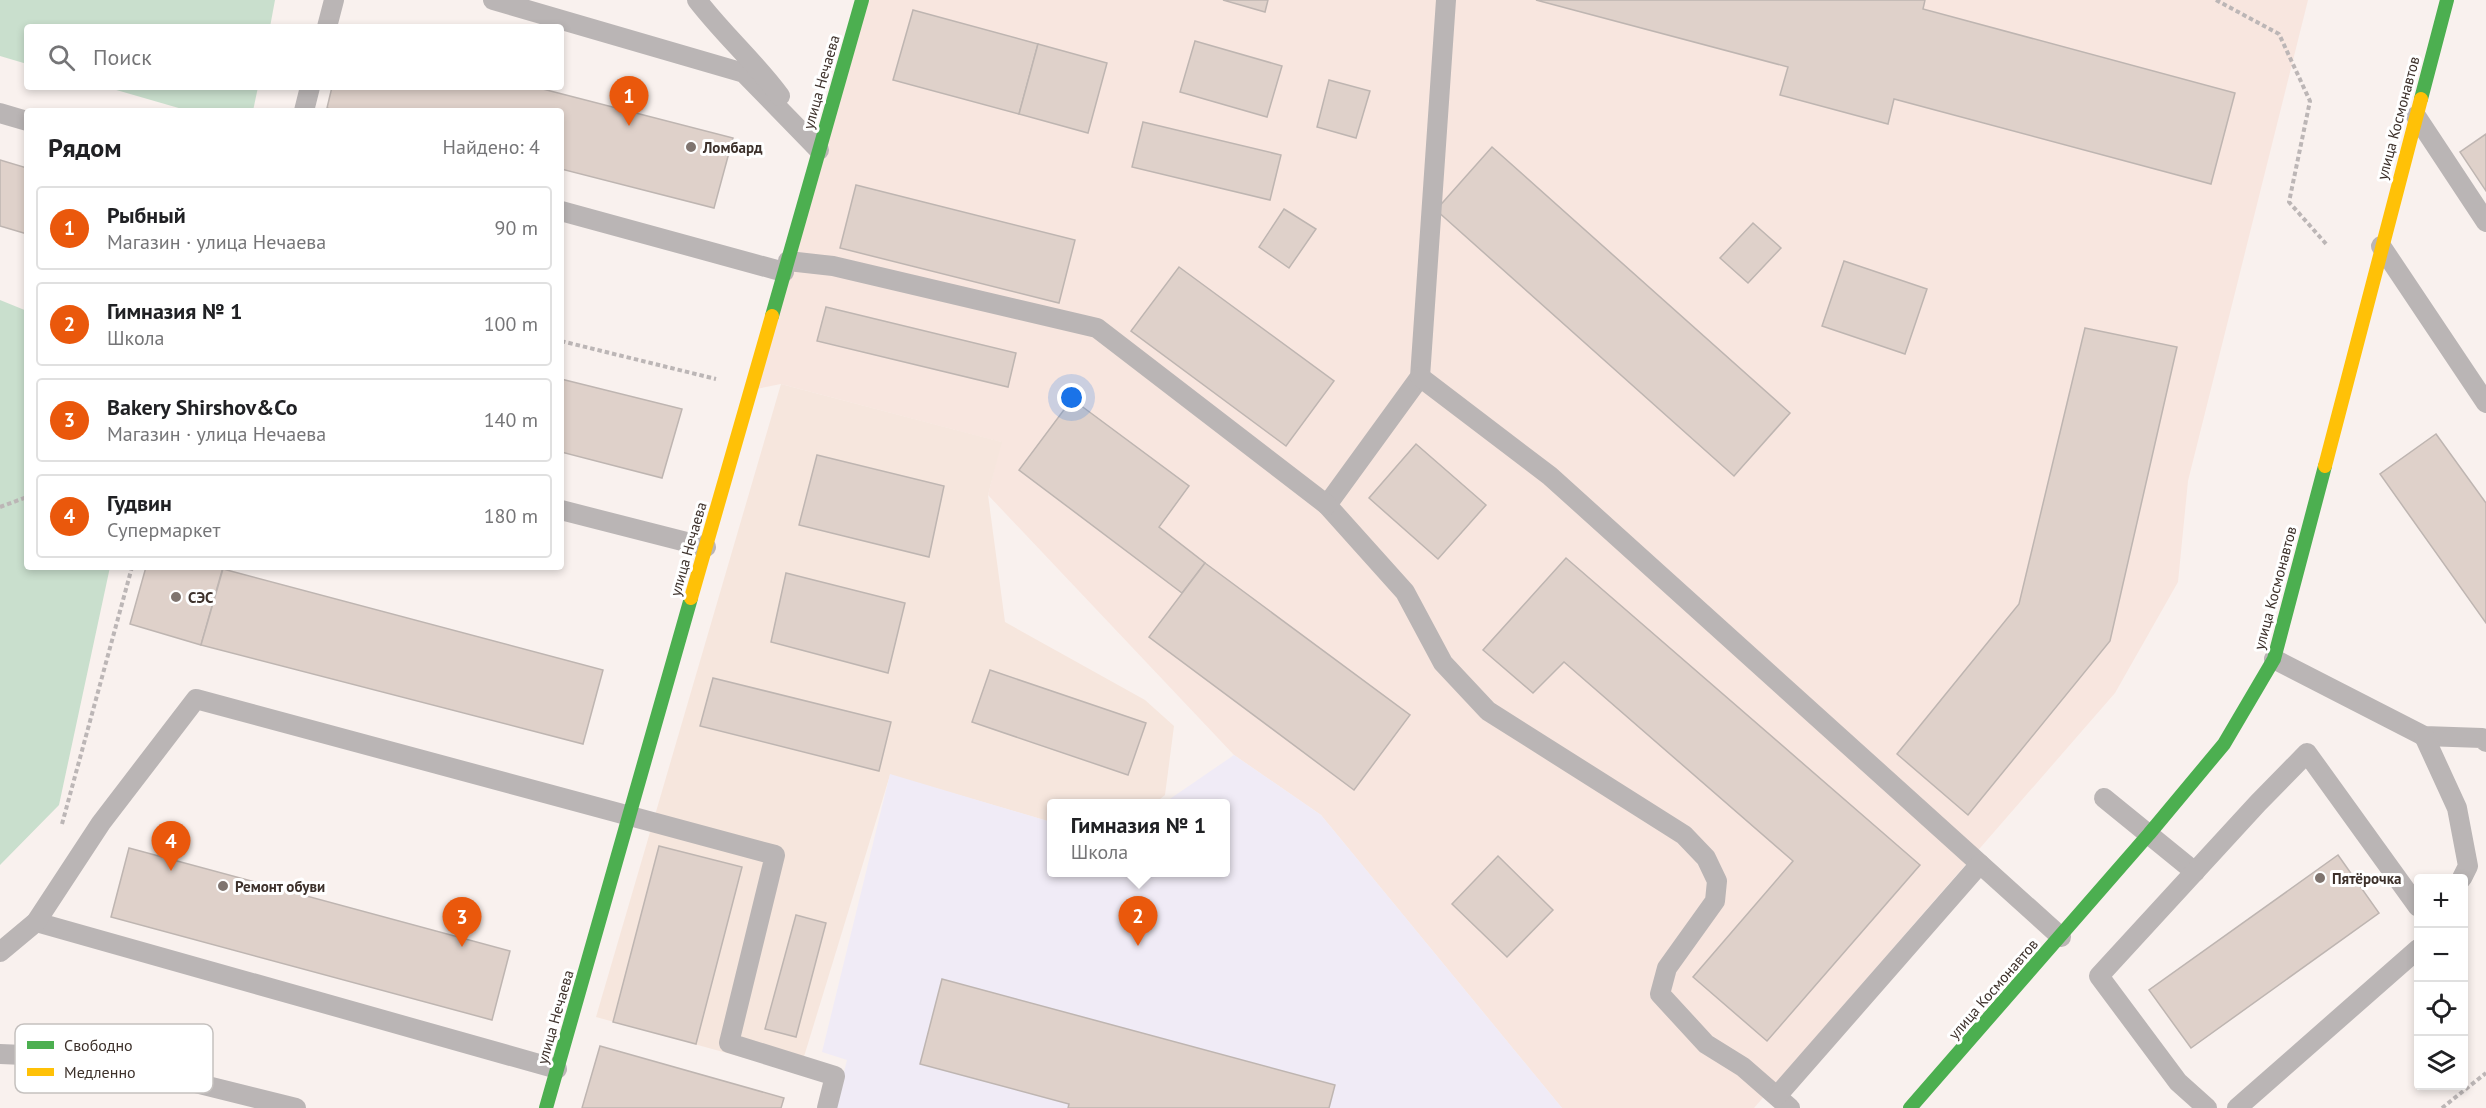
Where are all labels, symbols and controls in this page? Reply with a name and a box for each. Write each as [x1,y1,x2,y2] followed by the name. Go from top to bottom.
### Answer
[24,24,564,90] search box
[798,33,844,131] street label: улица Нечаева
[45,41,78,74] icon: search
[93,43,152,71] text: Поиск
[2372,54,2424,182] street label: улица Космонавтов
[610,76,648,126] pin: 1
[48,131,122,164] text: Рядом
[443,134,540,160] text: Найдено: 4
[702,138,763,157] place label: Ломбард
[684,140,698,154] marker: Ломбард
[107,201,186,229] text: Рыбный
[64,215,75,241] text: 1
[495,215,538,241] text: 90 m
[107,229,326,255] text: Магазин · улица Нечаева
[107,297,243,325] text: Гимназия № 1
[64,311,75,337] text: 2
[484,311,538,337] text: 100 m
[107,325,164,351] text: Школа
[1057,383,1086,412] your location
[107,393,297,421] text: Bakery Shirshov&Co
[64,407,75,433] text: 3
[484,407,538,433] text: 140 m
[107,421,326,447] text: Магазин · улица Нечаева
[107,489,172,517] text: Гудвин
[665,500,711,598] street label: улица Нечаева
[64,503,75,529] text: 4
[484,503,538,529] text: 180 m
[107,517,220,543] text: Супермаркет
[2249,524,2301,652] street label: улица Космонавтов
[188,588,214,607] place label: СЭС
[169,590,183,604] marker: СЭС
[1047,799,1230,877] popup
[1071,811,1206,839] text: Гимназия № 1
[152,822,190,871] pin: 4
[1071,839,1128,865] text: Школа
[2332,869,2401,888] place label: Пятёрочка
[2313,871,2327,885] marker: Пятёрочка
[2414,874,2468,1090] map controls
[2414,874,2468,928] button: +
[235,877,325,896] place label: Ремонт обуви
[216,879,230,893] marker: Ремонт обуви
[1118,896,1158,946] pin: 2
[442,898,482,947] pin: 3
[2414,928,2468,982] button: −
[1944,935,2042,1043] street label: улица Космонавтов
[532,968,578,1066] street label: улица Нечаева
[2414,982,2468,1036] button: locate
[15,1024,213,1093] legend
[64,1035,133,1055] text: Свободно
[2414,1036,2468,1090] button: layers
[64,1062,136,1082] text: Медленно

